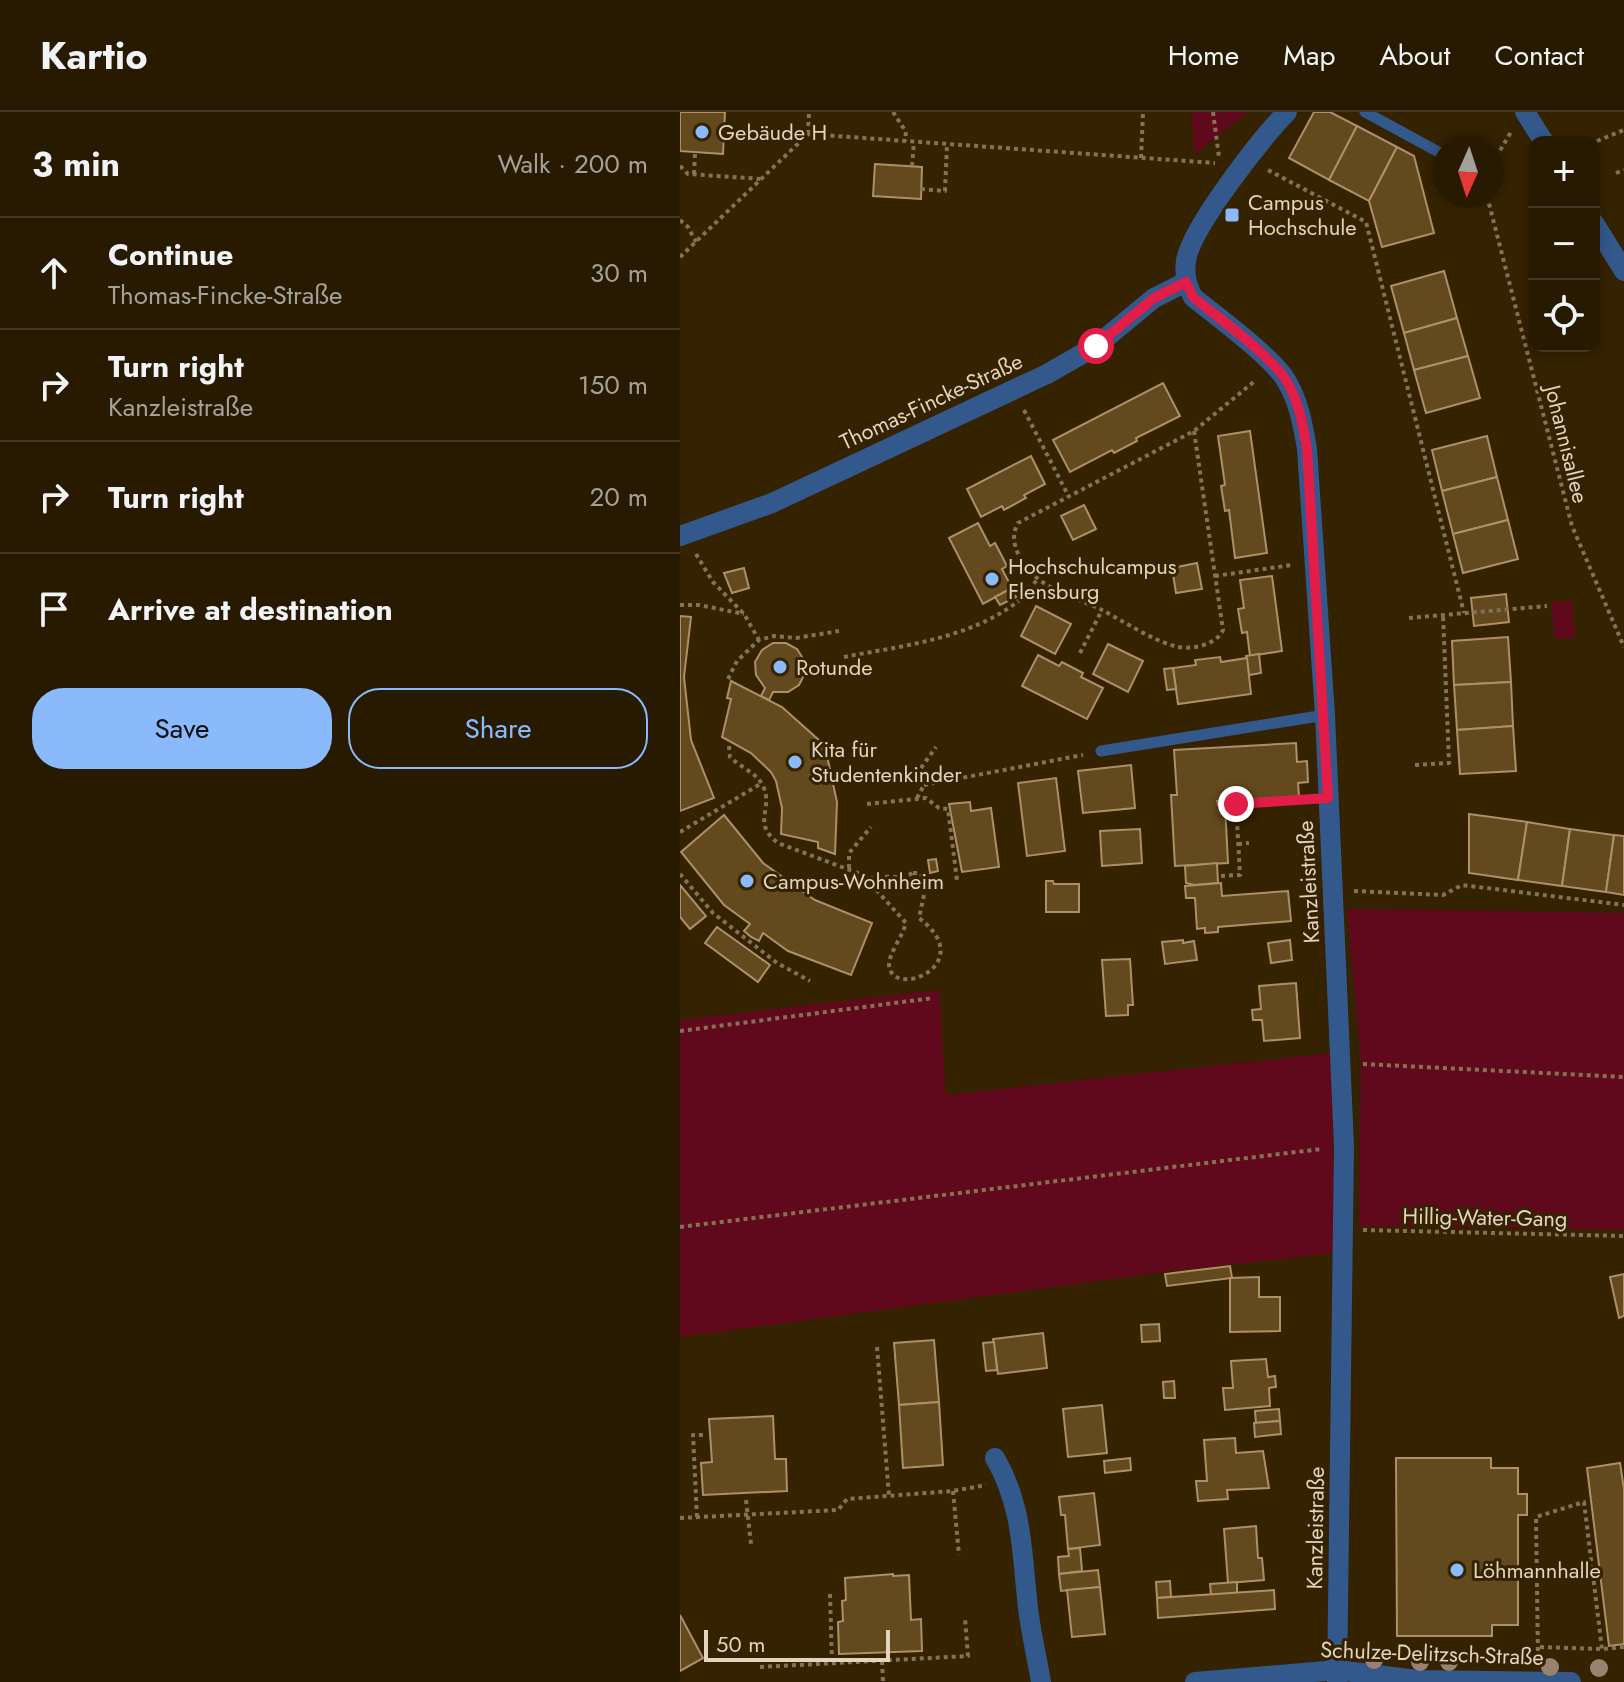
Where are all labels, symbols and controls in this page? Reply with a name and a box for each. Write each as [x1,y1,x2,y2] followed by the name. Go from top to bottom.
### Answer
[40,28,148,83] text: Kartio
[1168,35,1239,76] text: Home
[1283,35,1335,76] text: Map
[1379,35,1451,76] text: About
[1495,35,1584,76] text: Contact
[718,116,827,148] place label: Gebäude H
[693,123,711,141] marker: Gebäude H
[1432,136,1504,208] north arrow
[1528,136,1600,352] map controls
[1528,136,1600,208] button: +
[32,140,120,189] text: 3 min
[497,145,648,183] text: Walk · 200 m
[1248,186,1357,243] place label: Campus Hochschule
[1223,206,1241,224] marker: Campus Hochschule
[1528,208,1600,280] button: −
[108,233,234,276] text: Continue
[32,251,76,295] icon: ahead
[590,254,648,292] text: 30 m
[108,276,342,314] text: Thomas-Fincke-Straße
[1528,280,1600,352] button: locate
[1078,328,1114,364] route start
[108,345,244,388] text: Turn right
[834,345,1028,457] street label: Thomas-Fincke-Straße
[32,363,76,407] icon: right
[578,366,648,404] text: 150 m
[1536,379,1597,506] street label: Johannisallee
[108,388,253,426] text: Kanzleistraße
[32,475,76,519] icon: right
[108,476,244,519] text: Turn right
[590,478,648,516] text: 20 m
[1008,550,1177,607] place label: Hochschulcampus Flensburg
[983,570,1001,588] marker: Hochschulcampus Flensburg
[32,587,76,631] icon: arrive
[108,588,393,631] text: Arrive at destination
[796,651,873,683] place label: Rotunde
[771,658,789,676] marker: Rotunde
[32,688,332,769] button: Save
[348,688,648,769] button: Share
[811,733,962,790] place label: Kita für Studentenkinder
[786,753,804,771] marker: Kita für Studentenkinder
[1218,786,1254,822] route end
[1289,820,1327,944] street label: Kanzleistraße
[763,865,944,897] place label: Campus-Wohnheim
[738,872,756,890] marker: Campus-Wohnheim
[1402,1200,1568,1234] street label: Hillig-Water-Gang
[1298,1466,1332,1590] street label: Kanzleistraße
[1473,1554,1601,1586] place label: Löhmannhalle
[1448,1561,1466,1579] marker: Löhmannhalle
[704,1626,890,1662] scale bar
[716,1628,765,1660] text: 50 m
[1320,1633,1544,1673] street label: Schulze-Delitzsch-Straße

